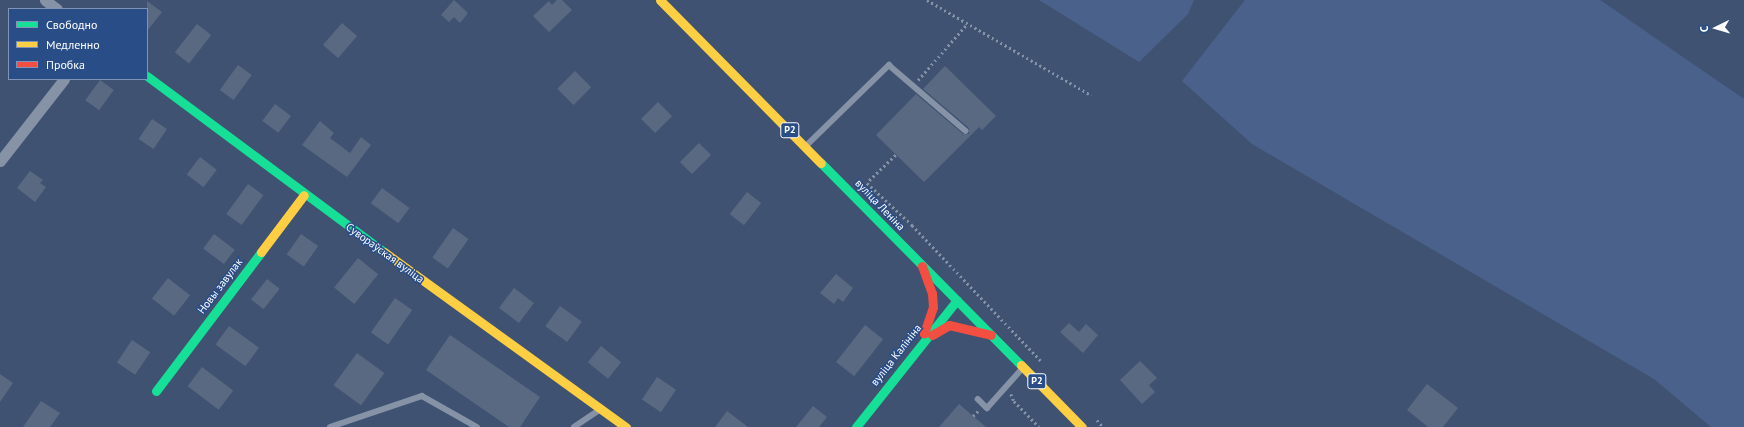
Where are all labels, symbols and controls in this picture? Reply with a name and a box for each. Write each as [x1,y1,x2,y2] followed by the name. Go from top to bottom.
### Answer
[8,8,148,80] legend
[1696,8,1736,48] north arrow
[46,17,97,32] text: Свободно
[1697,25,1711,33] text: С
[46,37,100,52] text: Медленно
[46,57,85,72] text: Пробка
[780,122,800,138] road number: Р2
[852,177,908,233] street label: вуліца Леніна
[343,220,427,286] street label: Сувораўская вуліца
[195,256,245,316] street label: Новы завулак
[868,322,924,388] street label: вуліца Калініна
[1027,373,1047,389] road number: Р2

